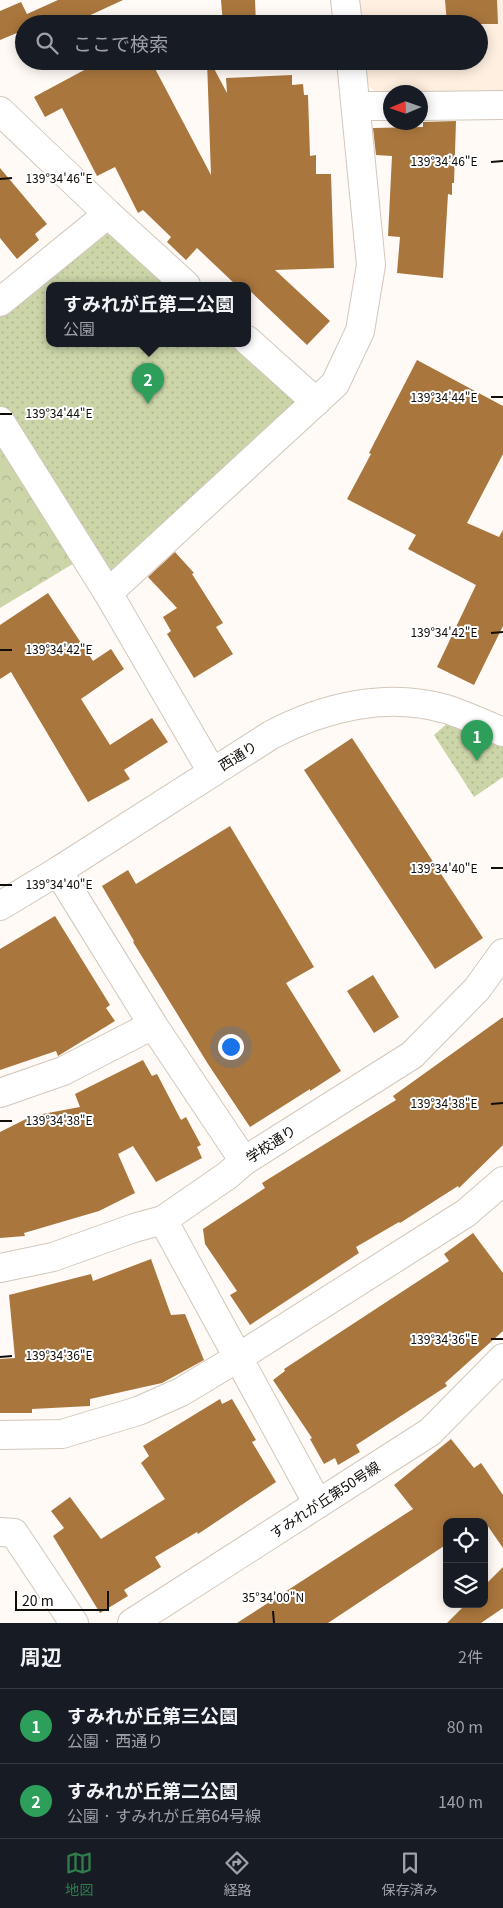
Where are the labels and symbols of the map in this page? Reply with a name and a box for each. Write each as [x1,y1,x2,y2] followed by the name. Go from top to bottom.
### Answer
[383,85,428,130] north arrow
[410,152,478,169] text: 139°34'46"E
[25,169,93,186] text: 139°34'46"E
[132,363,164,404] pin: 2
[410,388,478,405] text: 139°34'44"E
[25,404,93,421] text: 139°34'44"E
[410,623,478,640] text: 139°34'42"E
[25,640,93,657] text: 139°34'42"E
[461,720,493,761] pin: 1
[214,736,261,775] street label: 西通り
[410,859,478,876] text: 139°34'40"E
[25,875,93,892] text: 139°34'40"E
[218,1034,244,1060] your location
[410,1094,478,1111] text: 139°34'38"E
[25,1111,93,1128] text: 139°34'38"E
[242,1120,299,1167] street label: 学校通り
[410,1330,478,1347] text: 139°34'36"E
[25,1346,93,1363] text: 139°34'36"E
[266,1456,383,1542] street label: すみれが丘第50号線
[15,1588,109,1611] scale bar
[242,1588,304,1605] text: 35°34'00"N

